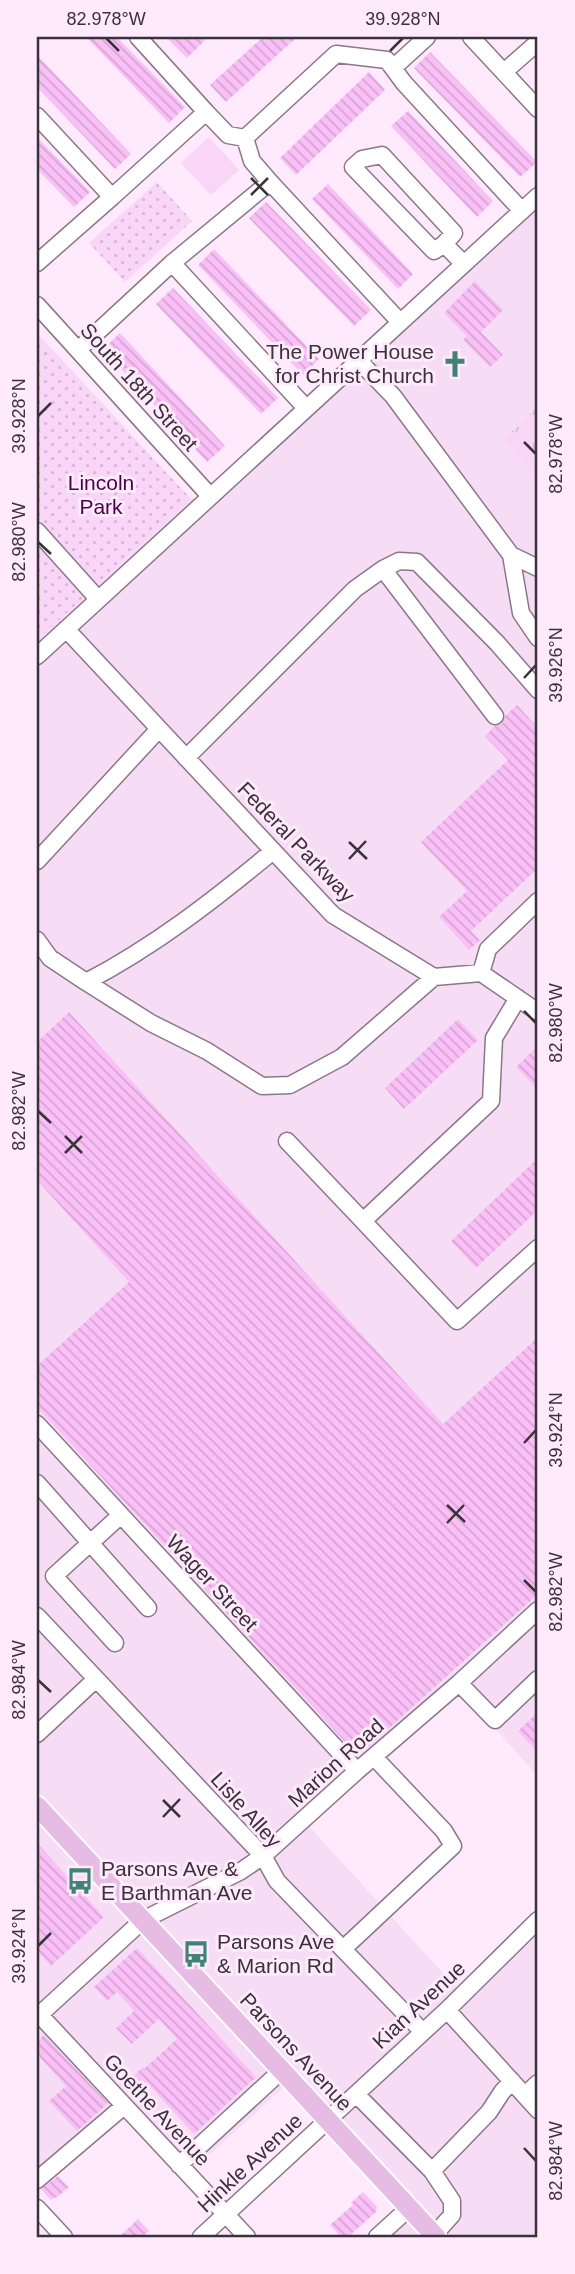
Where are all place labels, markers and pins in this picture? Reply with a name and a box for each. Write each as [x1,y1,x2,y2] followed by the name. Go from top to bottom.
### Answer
[266,340,434,387] place label: The Power House for Christ Church
[440,349,470,379] church icon: The Power House for Christ Church
[101,1857,252,1904] place label: Parsons Ave & E Barthman Ave
[65,1866,95,1896] bus stop icon: Parsons Ave & E Barthman Ave
[217,1930,335,1977] place label: Parsons Ave & Marion Rd
[181,1939,211,1969] bus stop icon: Parsons Ave & Marion Rd

